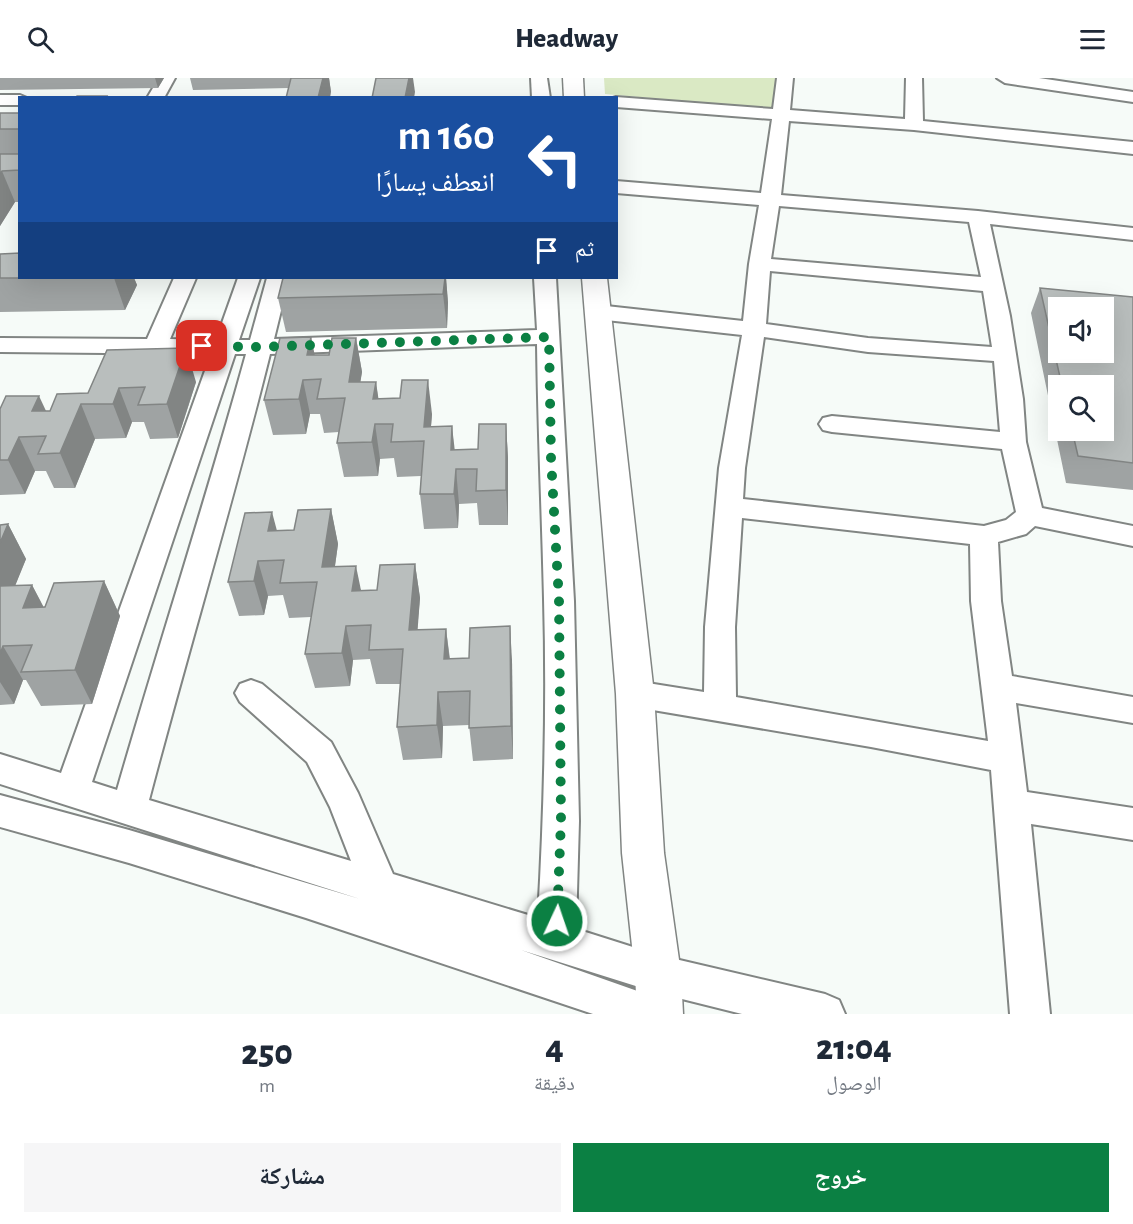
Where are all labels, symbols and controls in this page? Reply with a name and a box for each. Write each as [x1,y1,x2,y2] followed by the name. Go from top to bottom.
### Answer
[24,23,57,56] icon: search
[1076,23,1109,56] icon: menu
[515,25,618,52] text: Headway
[397,115,495,157] text: 160 m
[516,120,594,198] icon: left
[376,169,495,196] text: انعطف يسارًا
[530,234,563,267] icon: arrive
[575,238,594,260] text: ثم
[1048,297,1114,441] map controls
[1048,297,1114,363] button: sound
[176,320,227,371] pin
[185,329,218,362] icon: arrive
[1048,375,1114,441] button: search
[525,889,589,953] position arrow
[545,1030,564,1066] text: 4
[816,1030,892,1066] text: 21:04
[241,1035,293,1071] text: 250
[534,1074,575,1094] text: دقيقة
[826,1074,882,1094] text: الوصول
[259,1076,275,1096] text: m
[24,1143,561,1212] button: مشاركة
[573,1143,1109,1212] button: خروج

